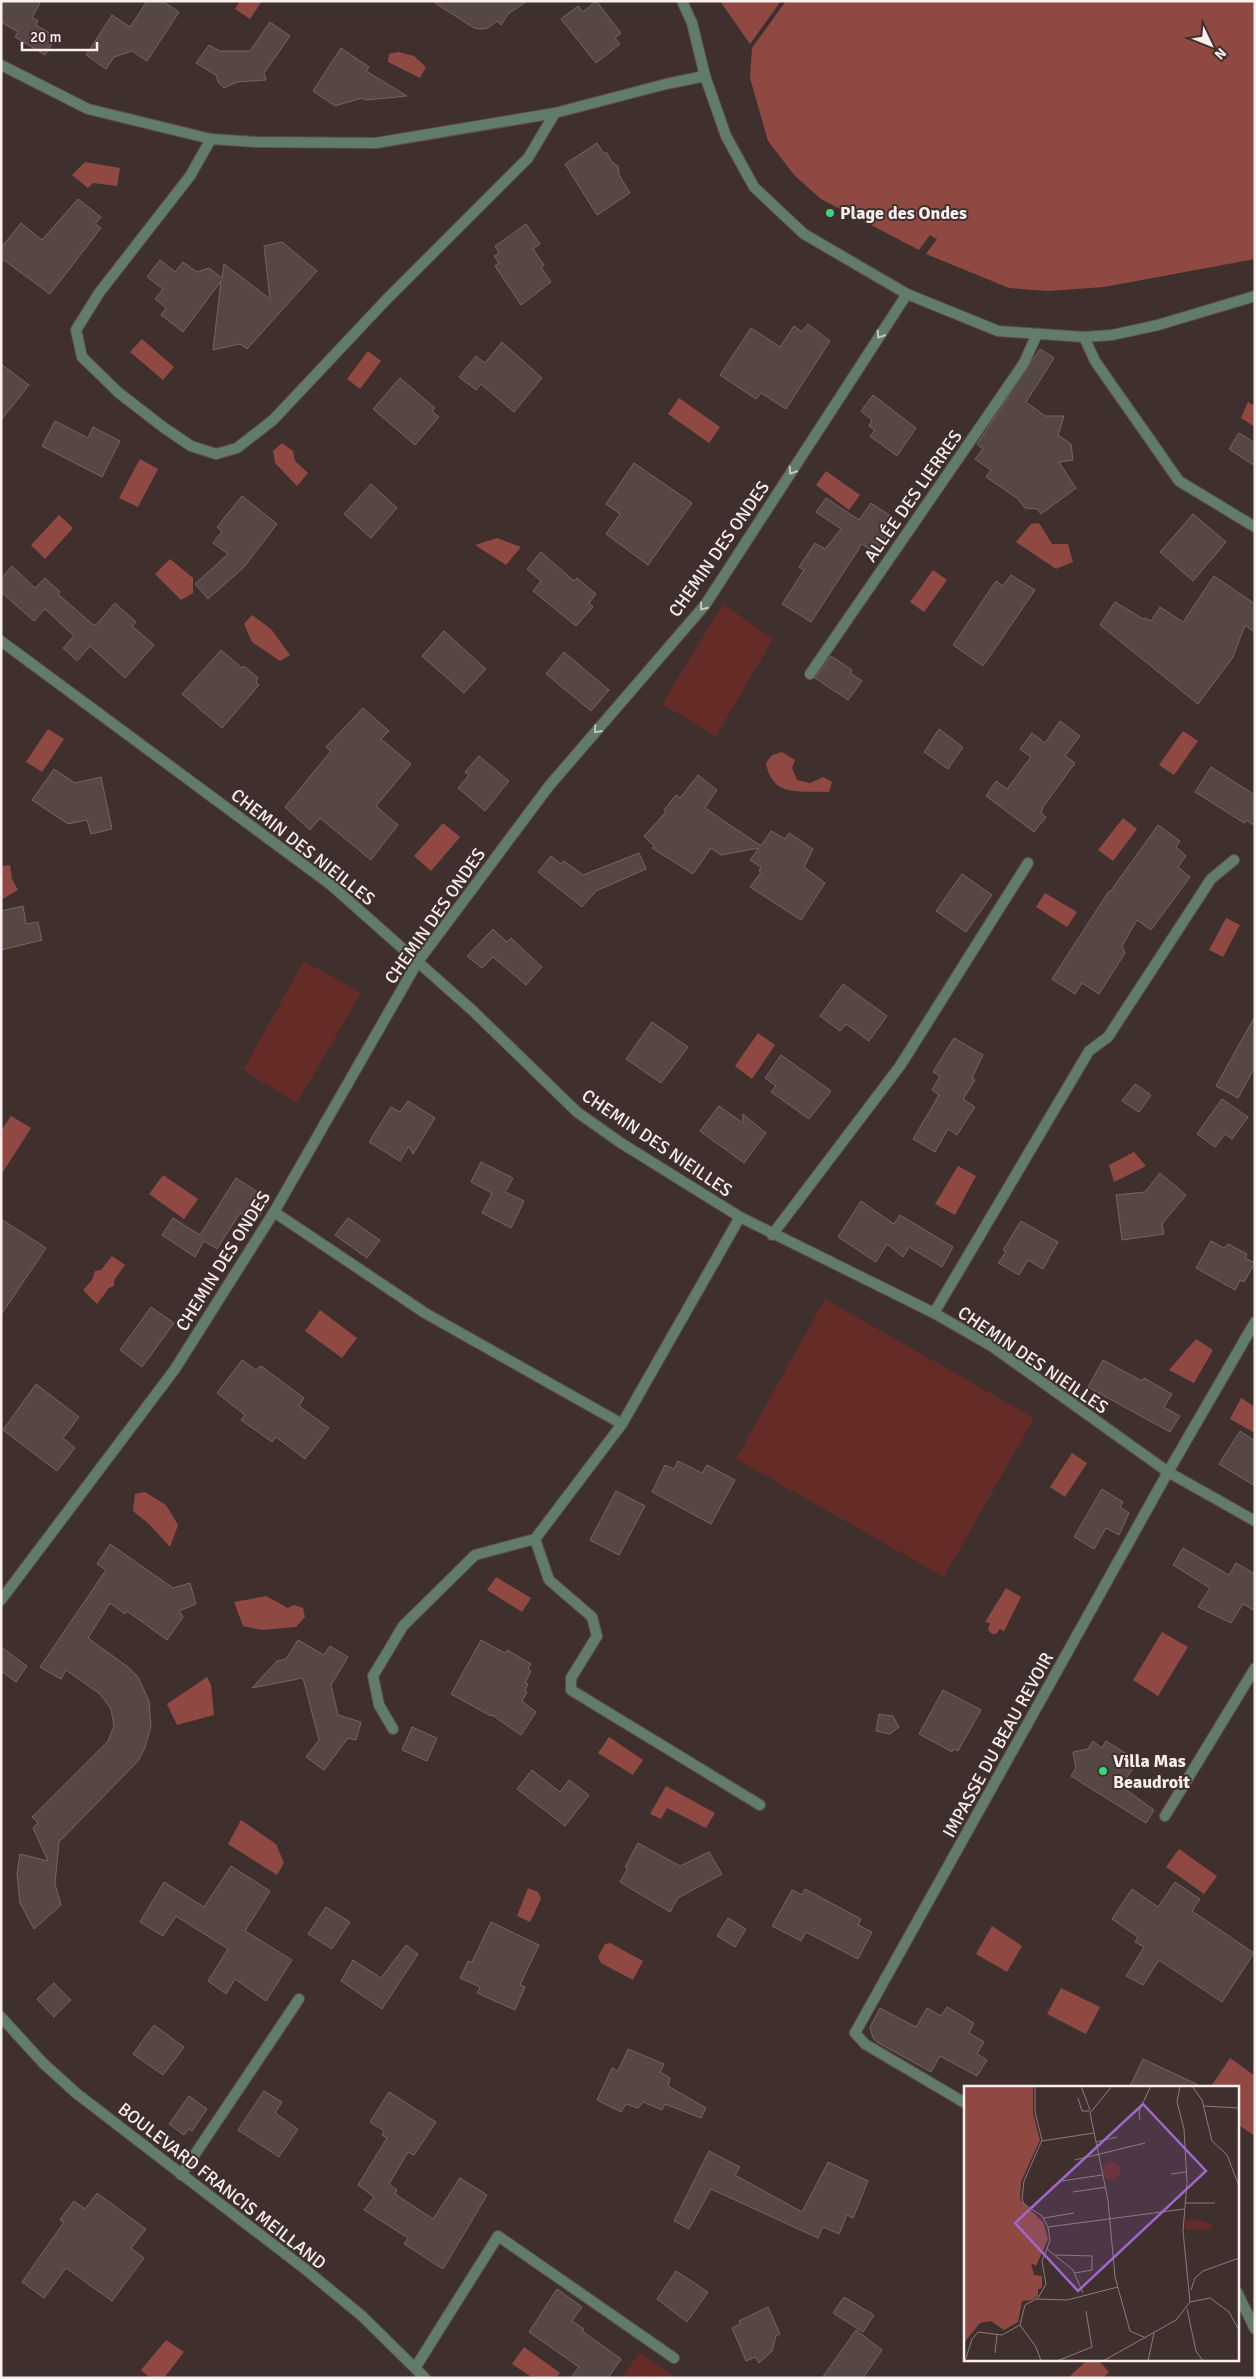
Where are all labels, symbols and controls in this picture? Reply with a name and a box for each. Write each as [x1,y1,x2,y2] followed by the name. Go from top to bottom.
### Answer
[22,20,98,52] scale bar
[1186,20,1236,70] north arrow
[30,28,61,46] text: 20 m
[1211,44,1230,63] text: N
[840,202,967,224] place label: Plage des Ondes
[824,207,836,219] marker: Plage des Ondes
[877,330,887,339] one-way arrow
[859,426,967,566] street label: ALLÉE DES LIERRES
[788,466,798,475] one-way arrow
[664,477,774,621] street label: CHEMIN DES ONDES
[700,601,708,610] one-way arrow
[593,725,602,734] one-way arrow
[227,784,379,910] street label: CHEMIN DES NIEILLES
[380,844,490,988] street label: CHEMIN DES ONDES
[578,1084,736,1202] street label: CHEMIN DES NIEILLES
[171,1187,275,1335] street label: CHEMIN DES ONDES
[954,1301,1112,1419] street label: CHEMIN DES NIEILLES
[938,1648,1058,1842] street label: IMPASSE DU BEAU REVOIR
[1113,1750,1190,1793] place label: Villa Mas Beaudroit
[1097,1765,1109,1777] marker: Villa Mas Beaudroit
[964,2086,1238,2362] inset map
[114,2098,330,2274] street label: BOULEVARD FRANCIS MEILLAND

